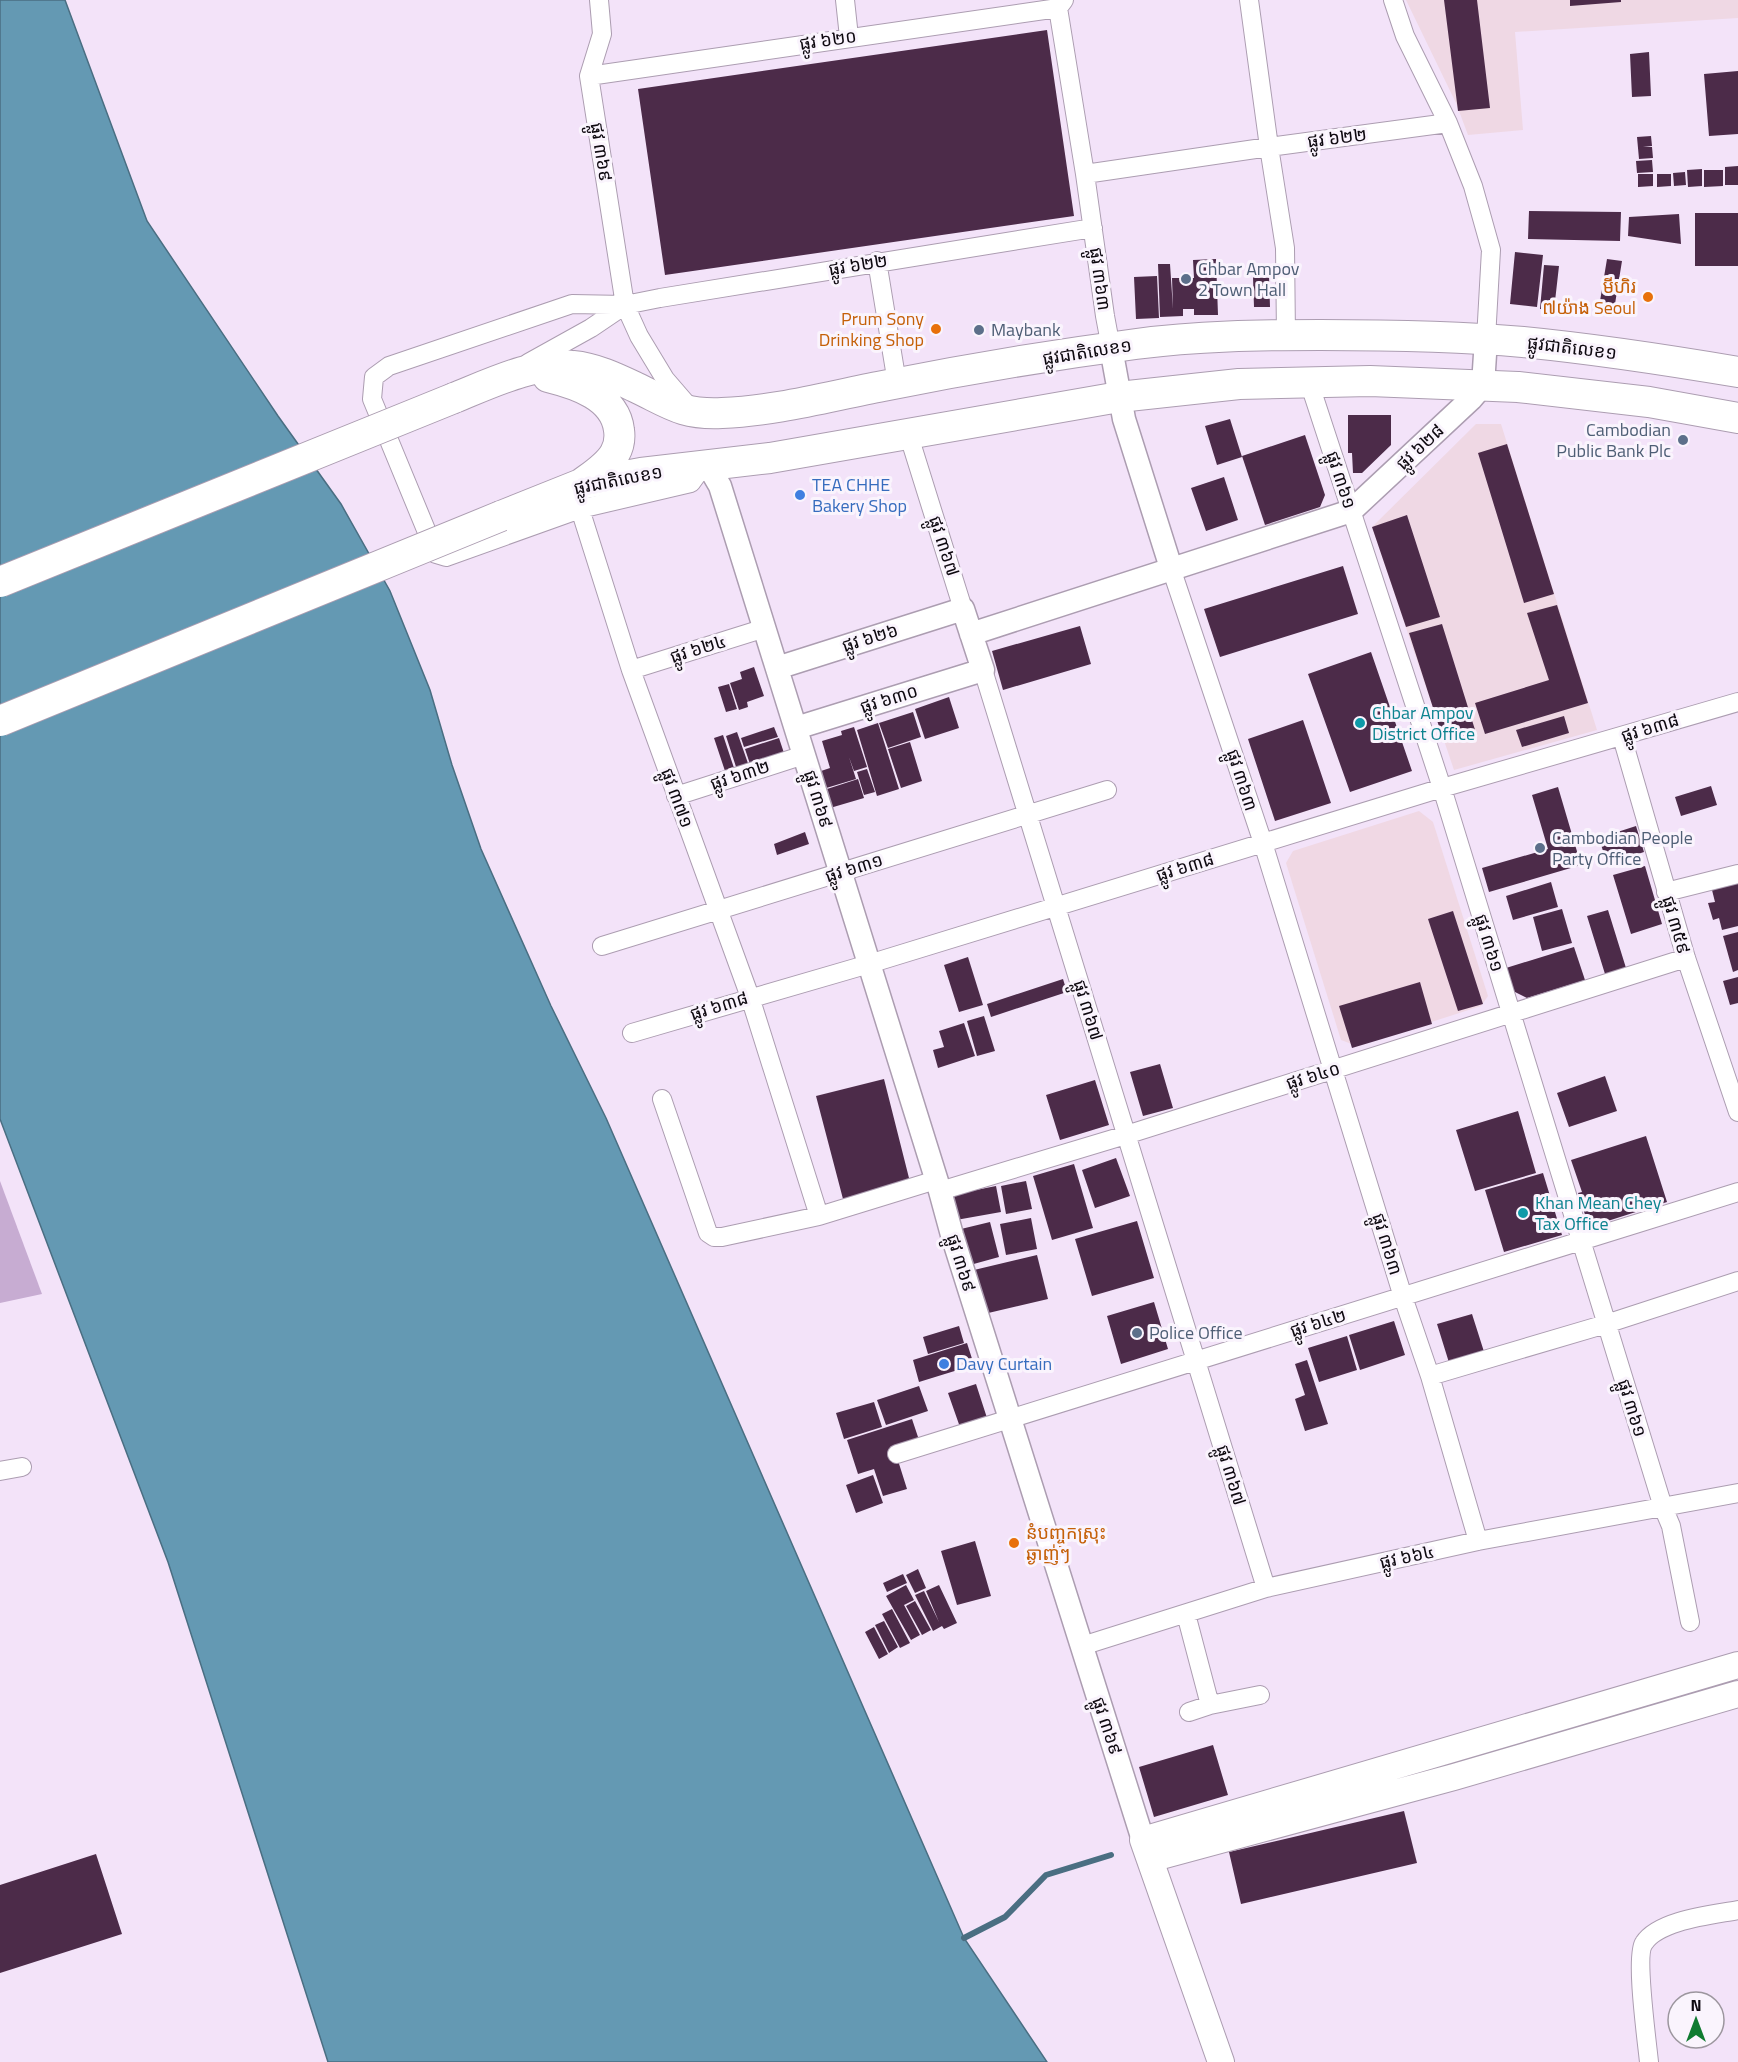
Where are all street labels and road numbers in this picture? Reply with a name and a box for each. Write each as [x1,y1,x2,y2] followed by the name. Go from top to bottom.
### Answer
[798,22,859,60] street label: ផ្លូវ ៦២០
[580,120,619,184] street label: ផ្លូវ ៣៦៩
[1306,120,1369,158] street label: ផ្លូវ ៦២២
[826,246,890,286] street label: ផ្លូវ ៦២២
[1079,246,1118,313] street label: ផ្លូវ ៣៦៣
[1525,329,1618,370] street label: ផ្លូវជាតិលេខ១
[1040,331,1134,375] street label: ផ្លូវជាតិលេខ១
[1389,417,1452,479] street label: ផ្លូវ ៦២៨
[1316,447,1364,513] street label: ផ្លូវ ៣៦១
[571,458,665,505] street label: ផ្លូវជាតិលេខ១
[919,512,967,581] street label: ផ្លូវ ៣៦៧
[838,616,902,662] street label: ផ្លូវ ៦២៦
[666,627,730,673] street label: ផ្លូវ ៦២៤
[856,677,922,723] street label: ផ្លូវ ៦៣០
[1617,706,1683,752] street label: ផ្លូវ ៦៣៨
[1217,745,1265,815] street label: ផ្លូវ ៣៦៣
[706,752,774,800] street label: ផ្លូវ ៦៣២
[651,764,701,833] street label: ផ្លូវ ៣៧១
[794,766,840,832] street label: ផ្លូវ ៣៦៩
[1152,845,1218,891] street label: ផ្លូវ ៦៣៨
[821,846,887,892] street label: ផ្លូវ ៦៣១
[1652,892,1698,958] street label: ផ្លូវ ៣៥៩
[1465,910,1511,976] street label: ផ្លូវ ៣៦១
[1063,976,1110,1045] street label: ផ្លូវ ៣៦៧
[686,984,752,1030] street label: ផ្លូវ ៦៣៨
[1282,1054,1344,1100] street label: ផ្លូវ ៦៤០
[1362,1209,1410,1279] street label: ផ្លូវ ៣៦៣
[937,1230,983,1296] street label: ផ្លូវ ៣៦៩
[1286,1301,1350,1347] street label: ផ្លូវ ៦៤២
[1608,1375,1654,1441] street label: ផ្លូវ ៣៦១
[1206,1441,1253,1510] street label: ផ្លូវ ៣៦៧
[1377,1538,1438,1579] street label: ផ្លូវ ៦៦៤
[1082,1693,1130,1759] street label: ផ្លូវ ៣៦៩

